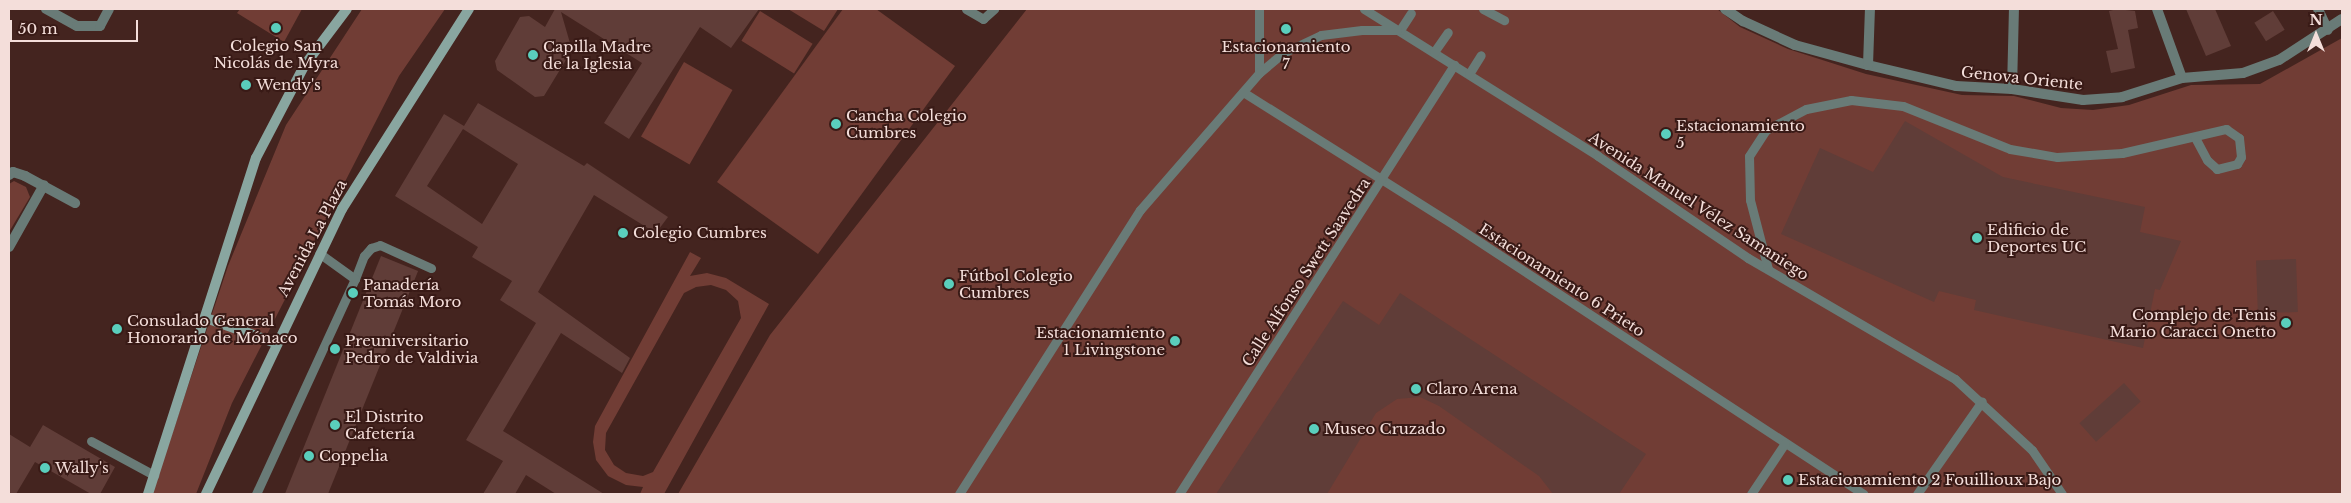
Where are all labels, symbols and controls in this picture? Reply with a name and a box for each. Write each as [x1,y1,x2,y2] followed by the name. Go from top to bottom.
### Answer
[12,10,140,42] scale bar
[2291,10,2341,60] north arrow
[2309,11,2323,29] text: N
[18,19,58,38] text: 50 m
[270,22,282,34] marker: Colegio San Nicolás de Myra
[1280,23,1292,35] marker: Estacionamiento 7
[214,36,338,71] place label: Colegio San Nicolás de Myra
[543,37,651,72] place label: Capilla Madre de la Iglesia
[1222,37,1350,72] place label: Estacionamiento 7
[527,49,539,61] marker: Capilla Madre de la Iglesia
[1960,63,2084,93] street label: Genova Oriente
[256,76,321,94] place label: Wendy's
[240,79,252,91] marker: Wendy's
[846,106,967,141] place label: Cancha Colegio Cumbres
[1676,116,1805,151] place label: Estacionamiento 5
[830,118,842,130] marker: Cancha Colegio Cumbres
[1585,128,1813,284] street label: Avenida Manuel Vélez Samaniego
[1660,128,1672,140] marker: Estacionamiento 5
[1238,174,1374,370] street label: Calle Alfonso Swett Saavedra
[274,176,350,300] street label: Avenida La Plaza
[1476,220,1648,340] street label: Estacionamiento 6 Prieto
[1987,220,2086,255] place label: Edificio de Deportes UC
[633,224,767,242] place label: Colegio Cumbres
[617,227,629,239] marker: Colegio Cumbres
[1971,232,1983,244] marker: Edificio de Deportes UC
[959,266,1073,301] place label: Fútbol Colegio Cumbres
[363,275,461,310] place label: Panadería Tomás Moro
[943,278,955,290] marker: Fútbol Colegio Cumbres
[347,287,359,299] marker: Panadería Tomás Moro
[2109,305,2276,340] place label: Complejo de Tenis Mario Caracci Onetto
[127,311,298,346] place label: Consulado General Honorario de Mónaco
[2280,317,2292,329] marker: Complejo de Tenis Mario Caracci Onetto
[111,323,123,335] marker: Consulado General Honorario de Mónaco
[1036,323,1165,358] place label: Estacionamiento 1 Livingstone
[345,331,479,366] place label: Preuniversitario Pedro de Valdivia
[1169,335,1181,347] marker: Estacionamiento 1 Livingstone
[329,343,341,355] marker: Preuniversitario Pedro de Valdivia
[1426,380,1518,398] place label: Claro Arena
[1410,383,1422,395] marker: Claro Arena
[345,407,424,442] place label: El Distrito Cafetería
[329,419,341,431] marker: El Distrito Cafetería
[1324,420,1445,438] place label: Museo Cruzado
[1308,423,1320,435] marker: Museo Cruzado
[319,447,388,465] place label: Coppelia
[303,450,315,462] marker: Coppelia
[55,459,109,477] place label: Wally's
[39,462,51,474] marker: Wally's
[1798,471,2062,489] place label: Estacionamiento 2 Fouillioux Bajo
[1782,474,1794,486] marker: Estacionamiento 2 Fouillioux Bajo

